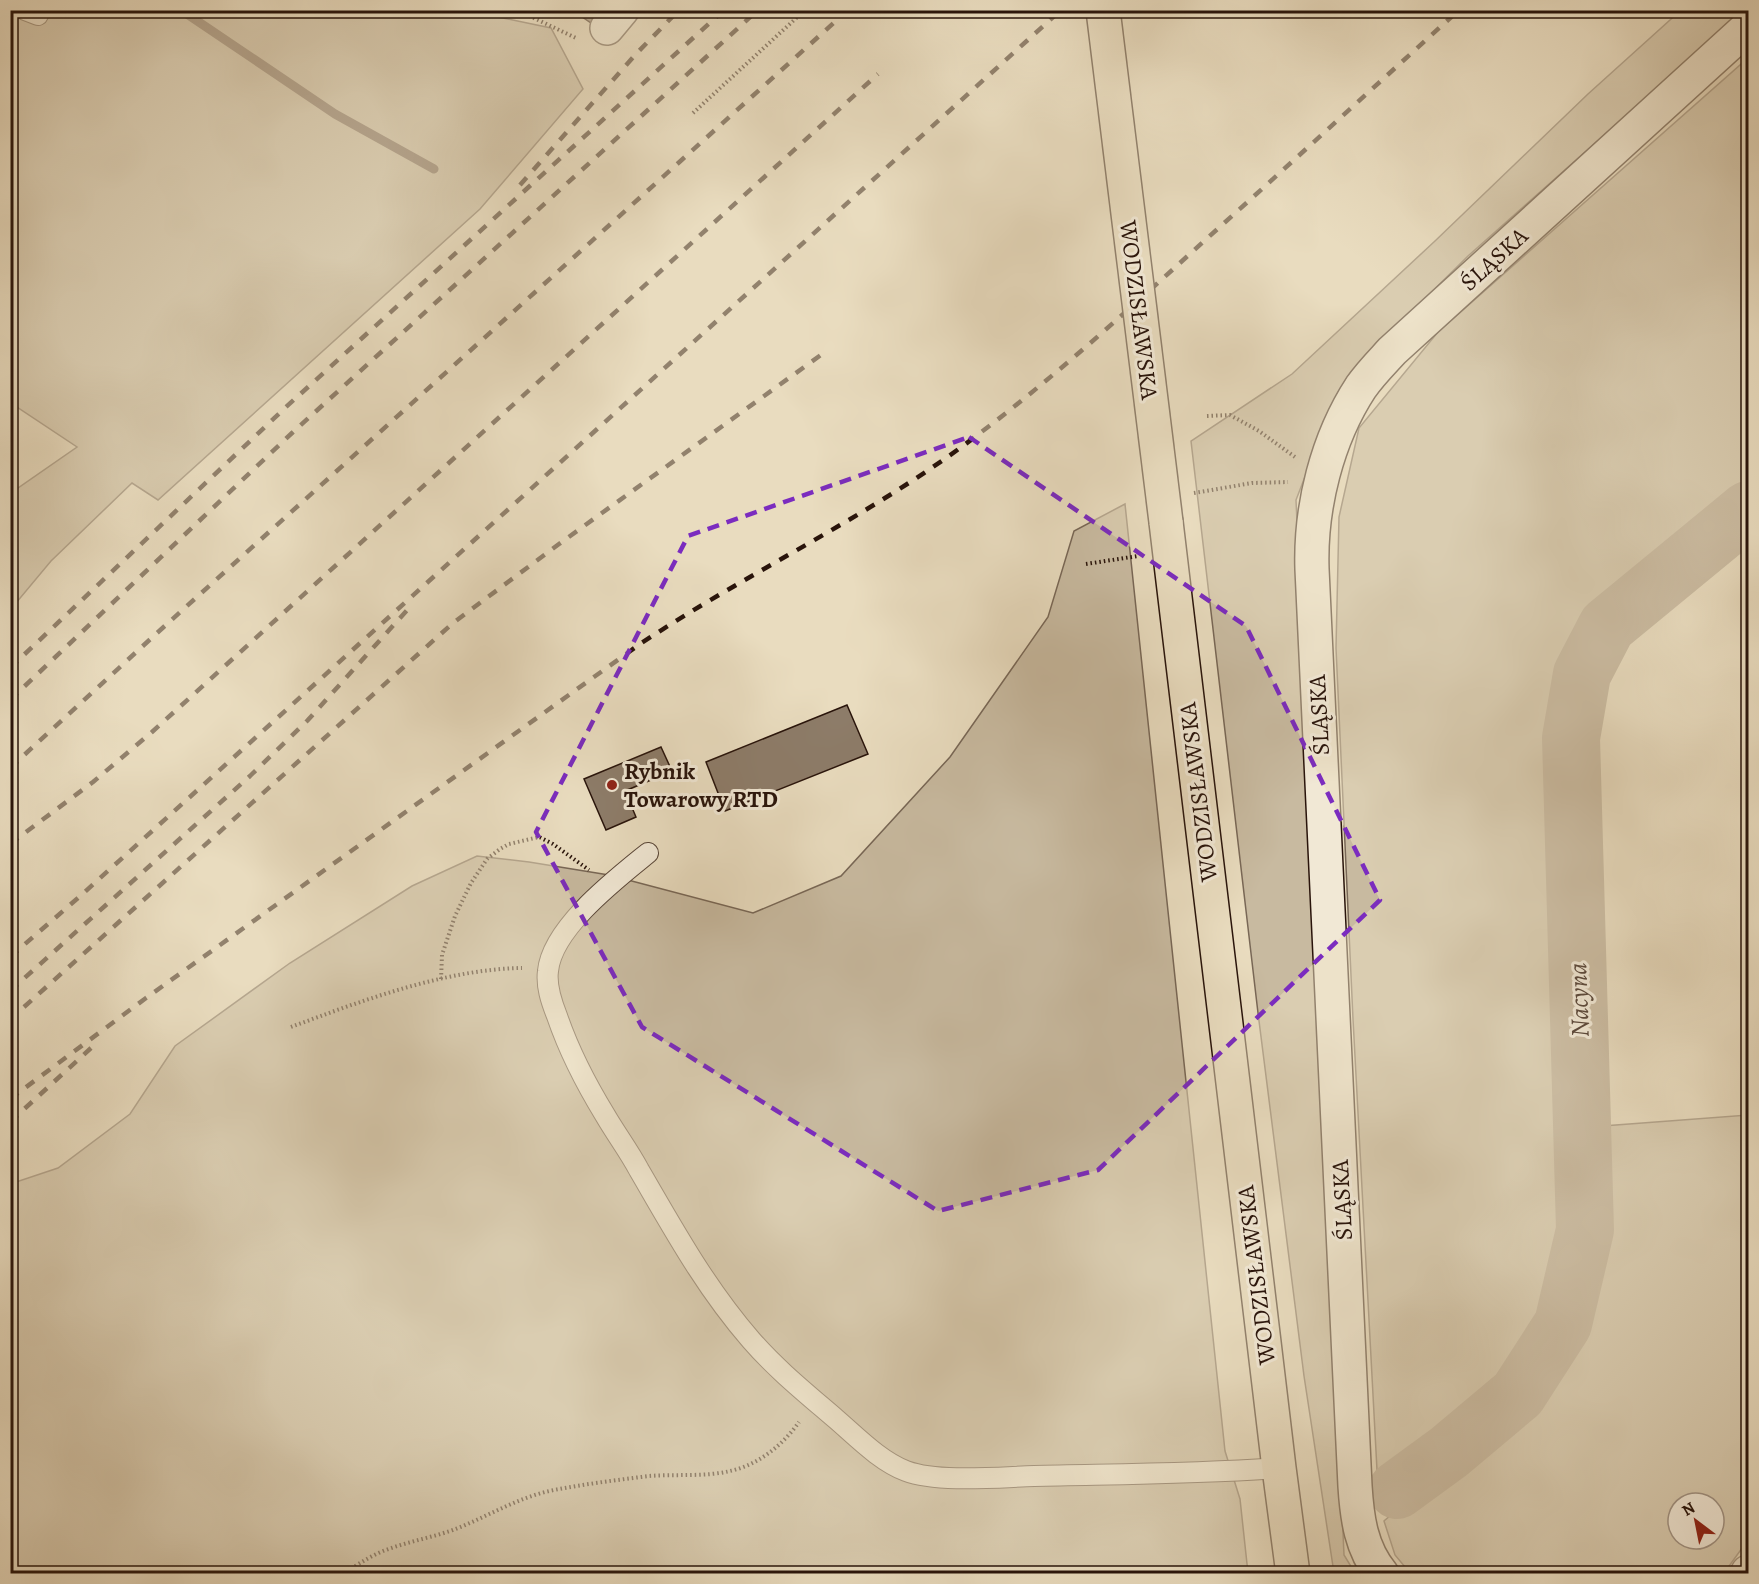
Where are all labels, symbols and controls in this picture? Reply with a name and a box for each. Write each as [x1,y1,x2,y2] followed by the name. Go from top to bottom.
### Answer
[1112,218,1166,402] street label: WODZISŁAWSKA
[1453,219,1536,298] street label: ŚLĄSKA
[1301,673,1337,756] street label: ŚLĄSKA
[1171,700,1225,884] street label: WODZISŁAWSKA
[624,755,778,815] place label: Rybnik Towarowy RTD
[605,778,619,792] marker: Rybnik Towarowy RTD
[1560,962,1598,1038] water label: Nacyna
[1324,1158,1360,1241] street label: ŚLĄSKA
[1229,1183,1283,1367] street label: WODZISŁAWSKA
[1666,1491,1726,1551] north arrow
[1678,1497,1700,1522] text: N

